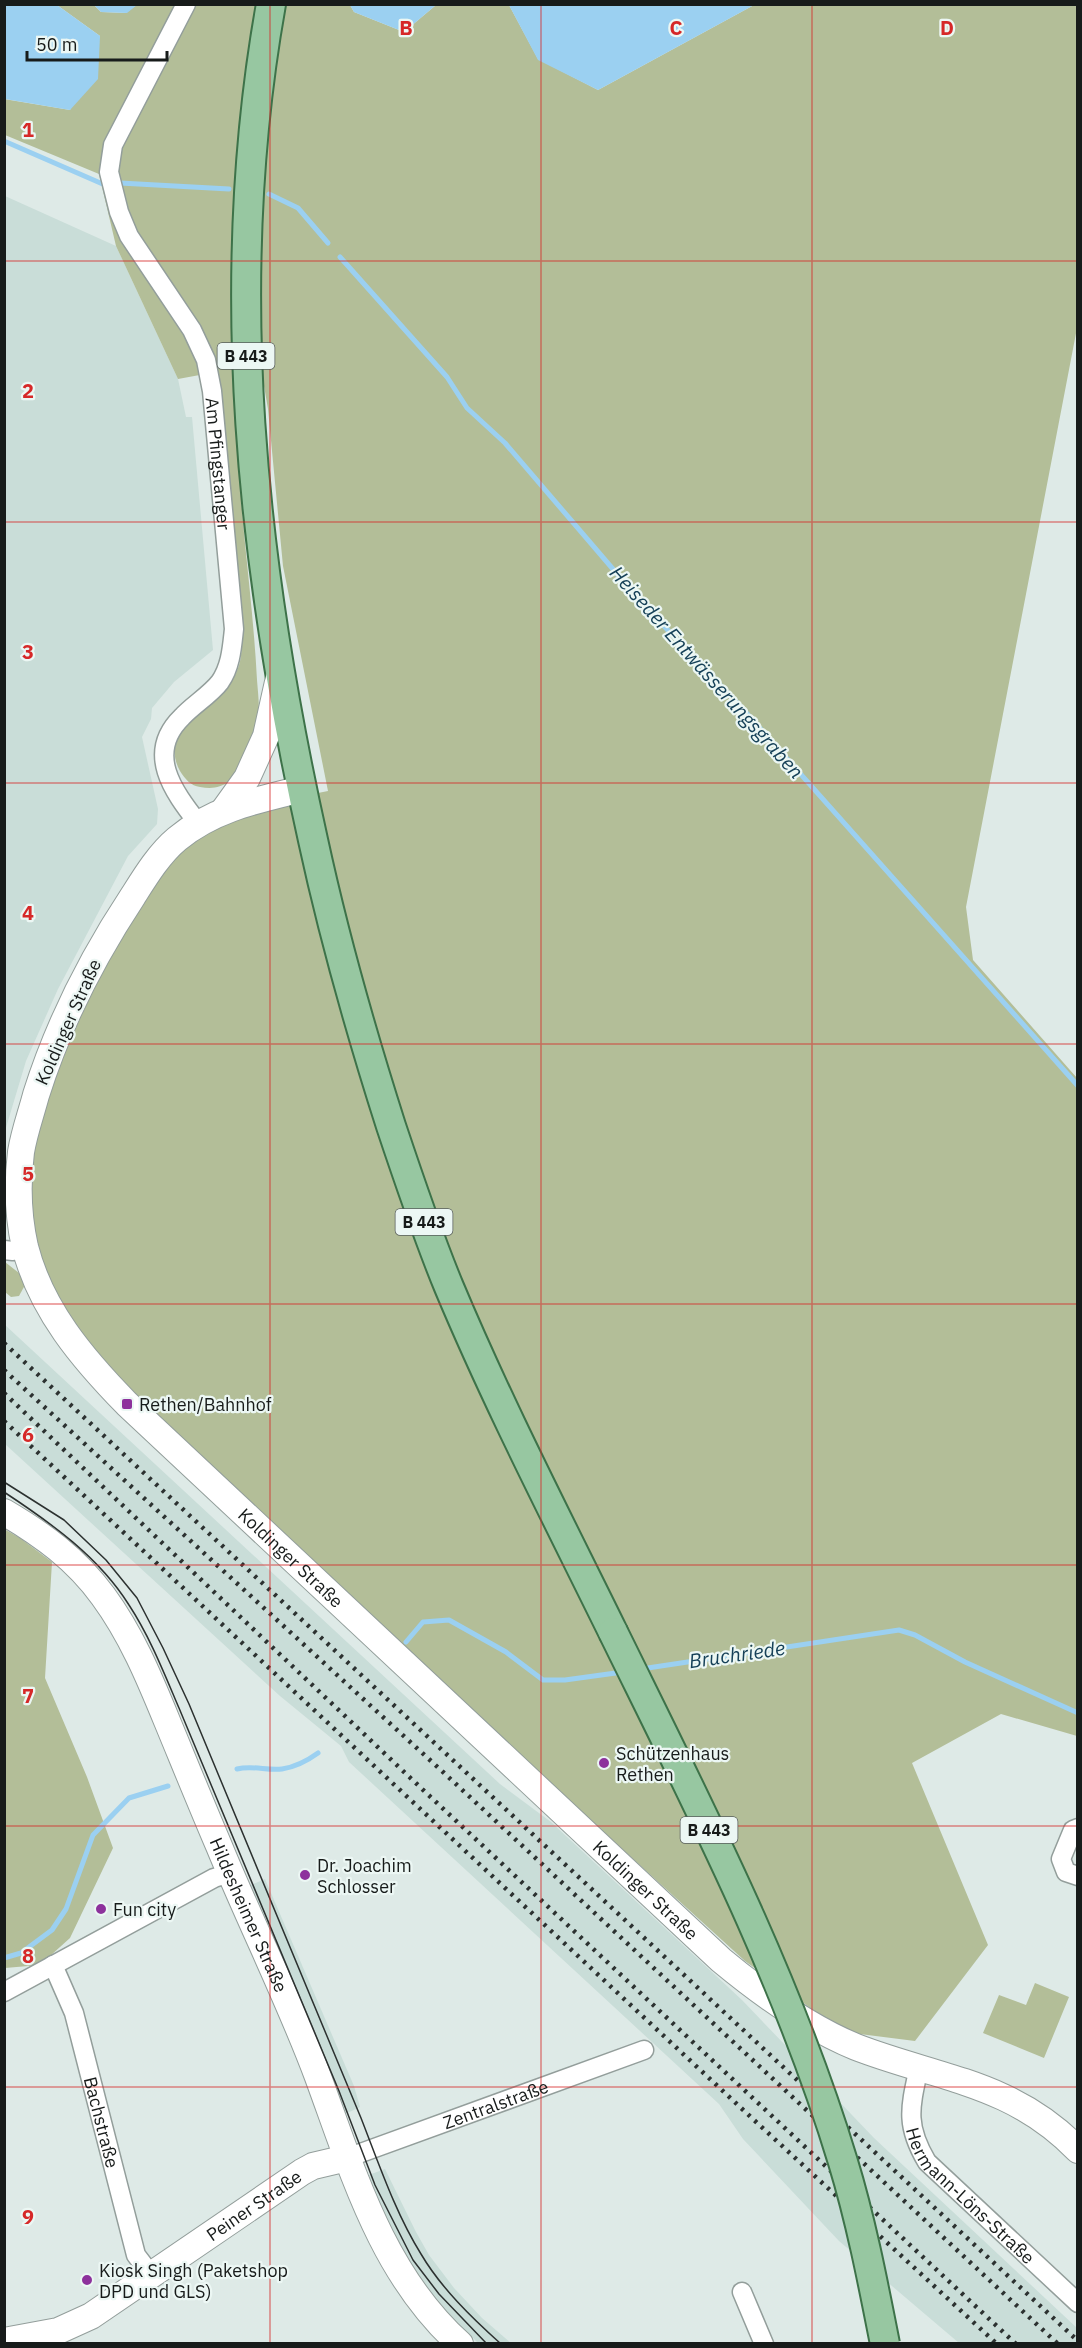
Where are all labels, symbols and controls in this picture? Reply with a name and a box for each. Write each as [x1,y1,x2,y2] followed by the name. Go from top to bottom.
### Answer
[399,14,413,41] text: B
[669,14,683,41] text: C
[940,14,954,41] text: D
[27,24,166,62] scale bar
[36,33,78,56] text: 50 m
[22,116,34,143] text: 1
[218,343,274,369] road number: B 443
[22,377,34,404] text: 2
[201,396,236,531] street label: Am Pfingstanger
[604,560,810,784] water label: Heiseder Entwässerungsgraben
[22,638,34,665] text: 3
[22,899,34,926] text: 4
[30,955,106,1089] street label: Koldinger Straße
[22,1160,34,1187] text: 5
[396,1209,452,1235] road number: B 443
[139,1393,272,1416] place label: Rethen/Bahnhof
[120,1397,134,1411] marker: Rethen/Bahnhof
[22,1421,34,1448] text: 6
[234,1503,349,1612] street label: Koldinger Straße
[687,1634,787,1674] water label: Bruchriede
[22,1682,34,1709] text: 7
[616,1742,729,1786] place label: Schützenhaus Rethen
[597,1756,611,1770] marker: Schützenhaus Rethen
[680,1817,738,1843] road number: B 443
[205,1834,293,1996] street label: Hildesheimer Straße
[588,1835,703,1945] street label: Koldinger Straße
[317,1854,412,1898] place label: Dr. Joachim Schlosser
[298,1868,312,1882] marker: Dr. Joachim Schlosser
[113,1898,176,1921] place label: Fun city
[94,1902,108,1916] marker: Fun city
[22,1942,34,1969] text: 8
[79,2074,125,2170] street label: Bachstraße
[440,2074,551,2134] street label: Zentralstraße
[901,2124,1040,2269] street label: Hermann-Löns-Straße
[202,2164,306,2246] street label: Peiner Straße
[22,2203,34,2230] text: 9
[99,2259,288,2303] place label: Kiosk Singh (Paketshop DPD und GLS)
[80,2273,94,2287] marker: Kiosk Singh (Paketshop DPD und GLS)

